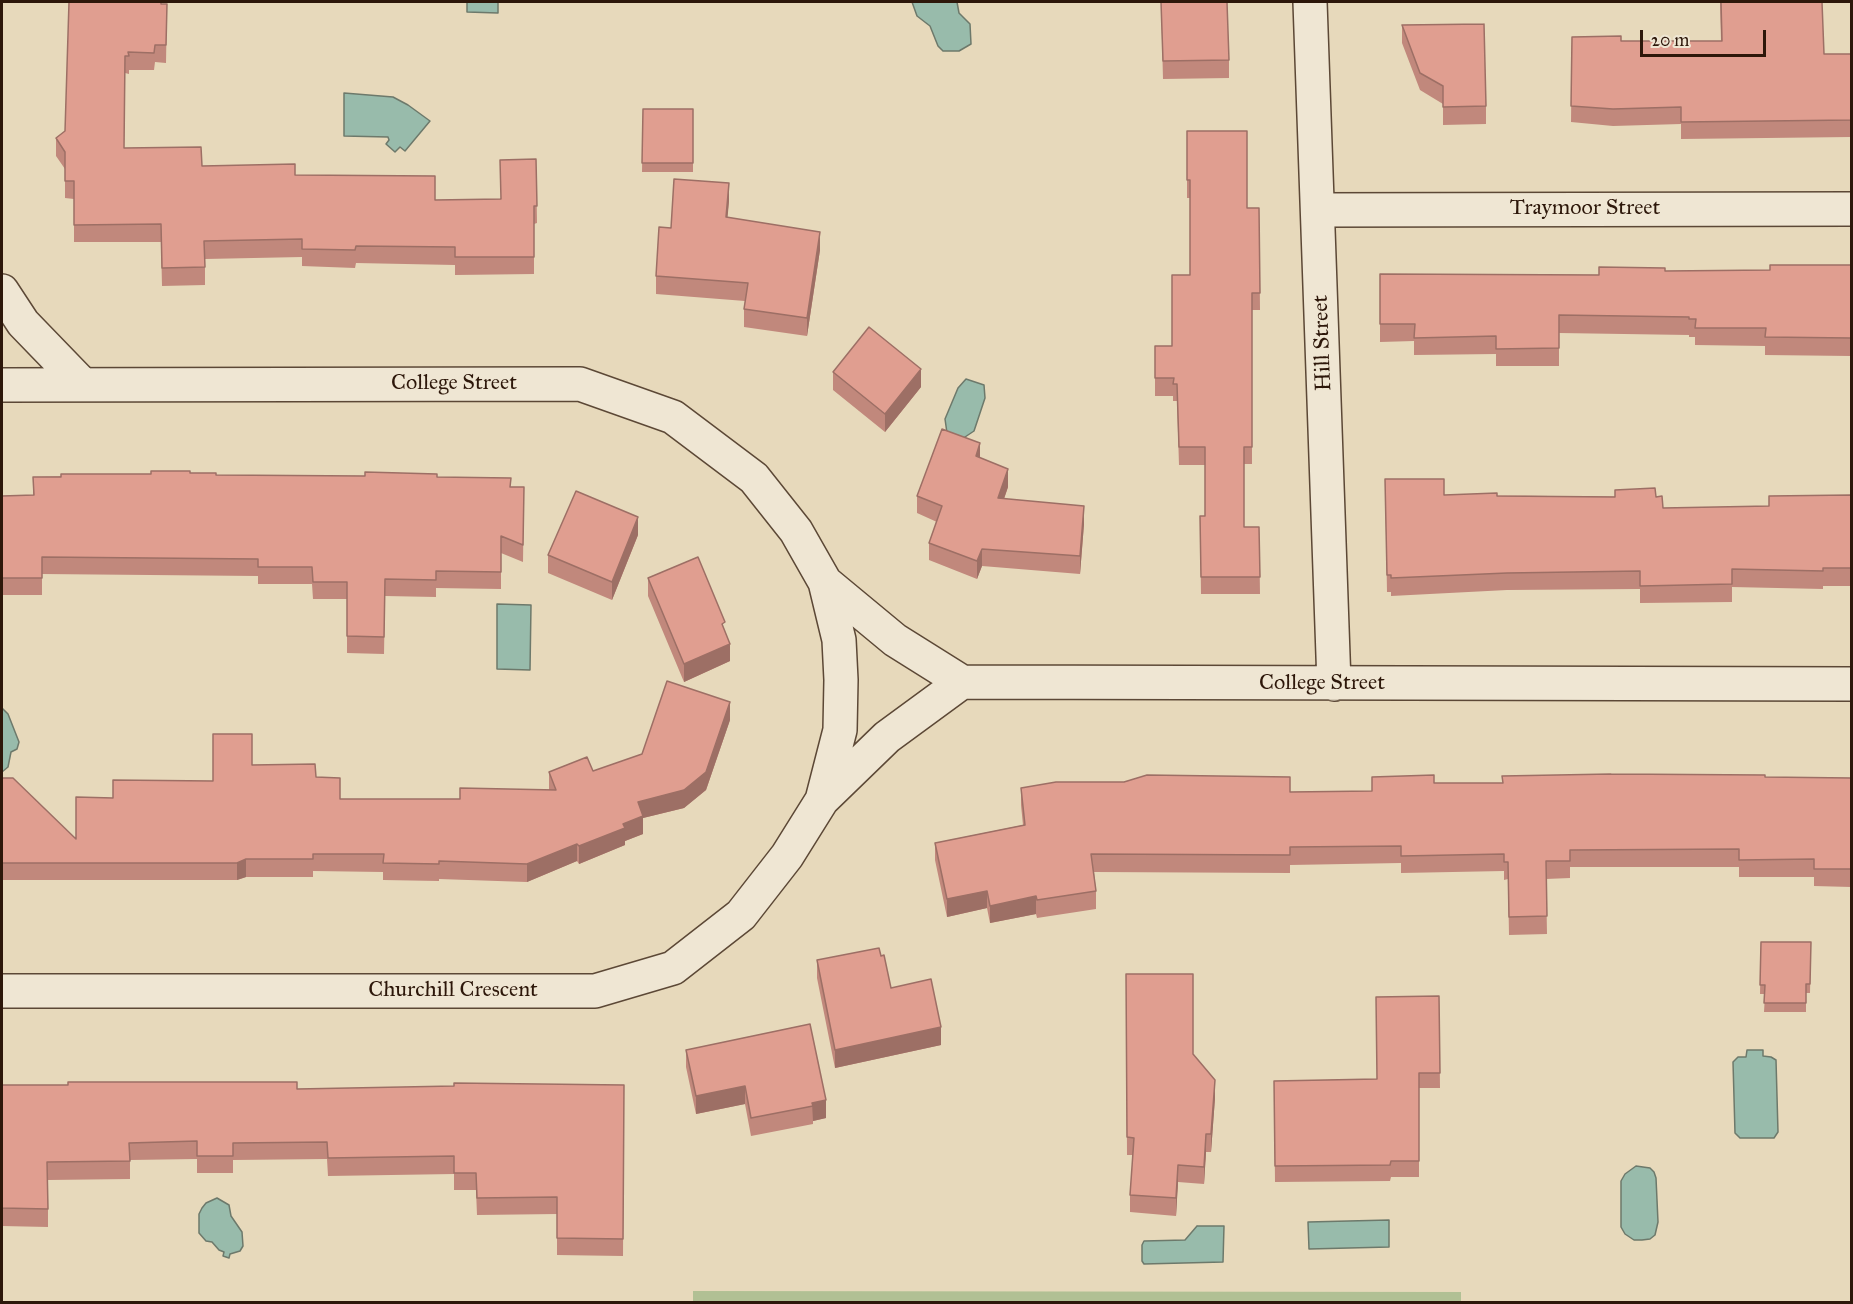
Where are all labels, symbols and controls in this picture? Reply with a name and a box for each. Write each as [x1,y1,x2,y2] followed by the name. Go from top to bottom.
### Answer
[1643,18,1769,56] scale bar
[1651,29,1689,51] text: 20 m
[1510,196,1660,222] street label: Traymoor Street
[1308,294,1338,392] street label: Hill Street
[391,371,517,397] street label: College Street
[1259,671,1385,697] street label: College Street
[368,978,538,1004] street label: Churchill Crescent

